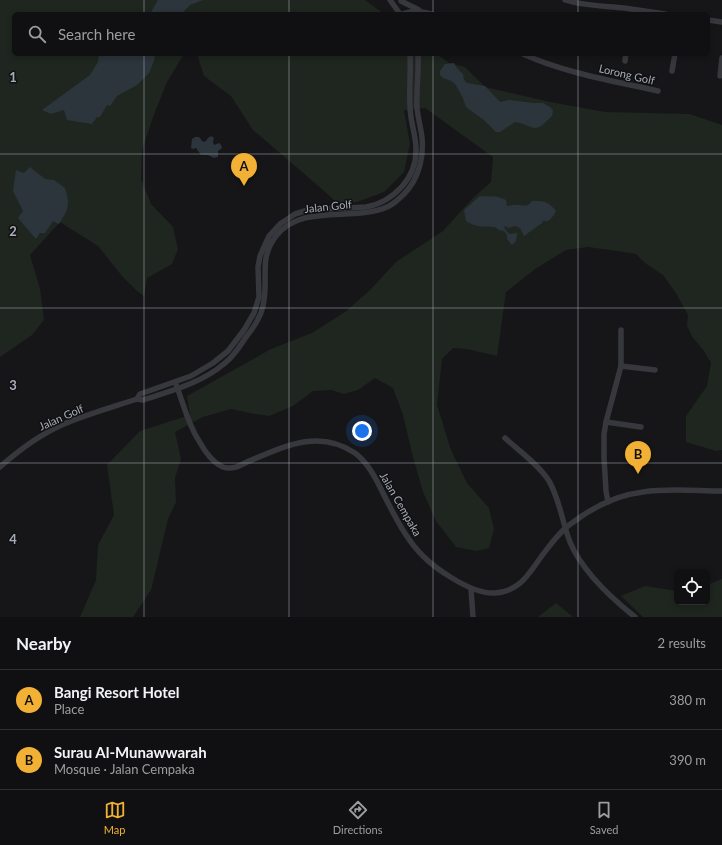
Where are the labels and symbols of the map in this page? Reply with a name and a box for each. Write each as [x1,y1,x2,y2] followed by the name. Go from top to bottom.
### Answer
[598,61,656,87] street label: Lorong Golf
[9,69,17,85] text: 1
[231,153,257,186] pin: A
[304,197,352,215] street label: Jalan Golf
[9,223,17,239] text: 2
[9,377,17,393] text: 3
[37,401,86,433] street label: Jalan Golf
[352,421,372,441] your location
[625,441,651,474] pin: B
[377,470,425,538] street label: Jalan Cempaka
[9,531,17,547] text: 4

